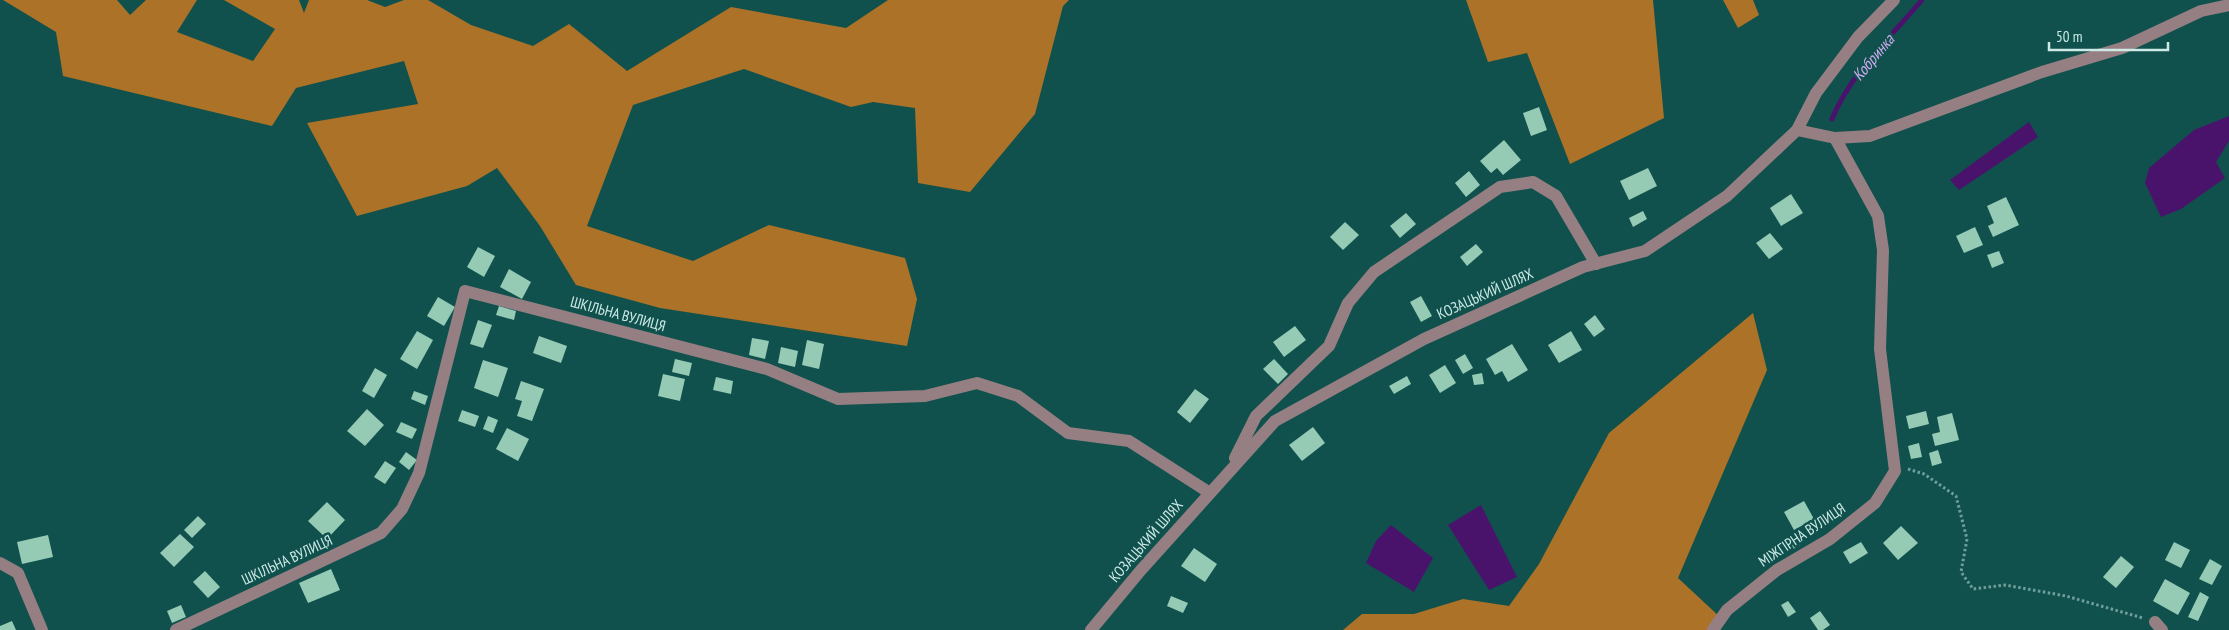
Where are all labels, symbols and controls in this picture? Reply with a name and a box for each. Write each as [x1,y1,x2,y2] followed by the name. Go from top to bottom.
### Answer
[2049,20,2168,52] scale bar
[2056,27,2082,46] text: 50 m
[1848,28,1899,84] water label: Кобринка
[1434,264,1536,323] street label: КОЗАЦЬКИЙ ШЛЯХ
[568,292,668,335] street label: ШКІЛЬНА ВУЛИЦЯ
[1105,495,1187,586] street label: КОЗАЦЬКИЙ ШЛЯХ
[1755,499,1849,571] street label: МІЖГІРНА ВУЛИЦЯ
[238,530,335,589] street label: ШКІЛЬНА ВУЛИЦЯ

